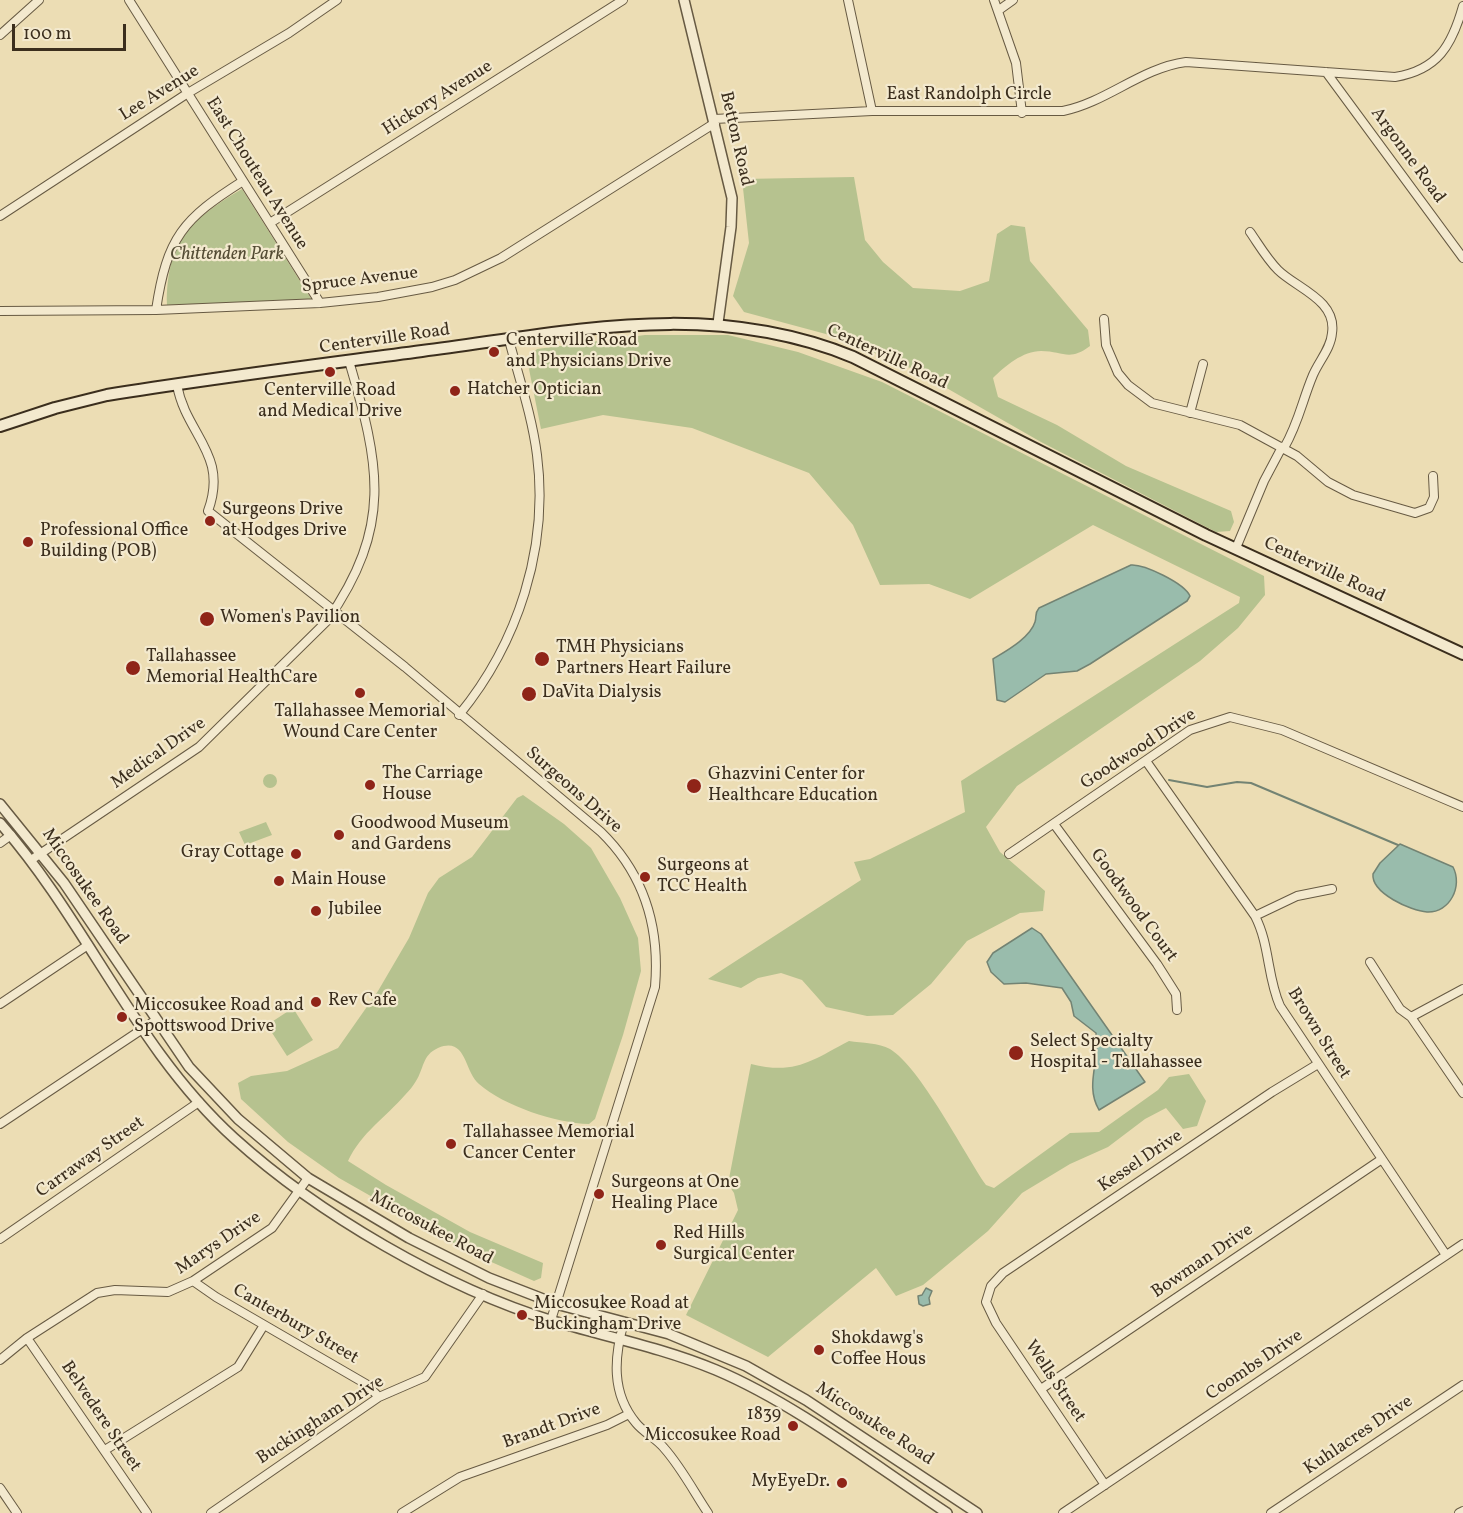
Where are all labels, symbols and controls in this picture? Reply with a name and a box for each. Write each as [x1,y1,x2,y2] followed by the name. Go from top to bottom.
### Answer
[15,12,129,50] scale bar
[23,22,72,47] text: 100 m
[379,57,497,141] street label: Hickory Avenue
[116,61,204,127] street label: Lee Avenue
[886,85,1052,107] street label: East Randolph Circle
[714,90,756,188] street label: Betton Road
[200,94,312,254] street label: East Chouteau Avenue
[1365,104,1449,208] street label: Argonne Road
[170,245,284,267] park label: Chittenden Park
[301,263,419,299] street label: Spruce Avenue
[318,320,452,360] street label: Centerville Road
[823,320,951,396] street label: Centerville Road
[506,331,671,374] place label: Centerville Road and Physicians Drive
[487,345,501,359] marker: Centerville Road and Physicians Drive
[323,365,337,379] marker: Centerville Road and Medical Drive
[467,380,602,402] place label: Hatcher Optician
[258,381,402,424] place label: Centerville Road and Medical Drive
[448,384,462,398] marker: Hatcher Optician
[222,500,347,542] place label: Surgeons Drive at Hodges Drive
[203,514,217,528] marker: Surgeons Drive at Hodges Drive
[40,521,188,564] place label: Professional Office Building (POB)
[1260,533,1388,609] street label: Centerville Road
[21,535,35,549] marker: Professional Office Building (POB)
[220,608,360,630] place label: Women's Pavilion
[198,610,216,628] marker: Women's Pavilion
[556,638,731,680] place label: TMH Physicians Partners Heart Failure
[146,647,318,690] place label: Tallahassee Memorial HealthCare
[533,650,551,668] marker: TMH Physicians Partners Heart Failure
[124,659,142,677] marker: Tallahassee Memorial HealthCare
[542,683,662,705] place label: DaVita Dialysis
[520,685,538,703] marker: DaVita Dialysis
[353,686,367,700] marker: Tallahassee Memorial Wound Care Center
[274,702,446,744] place label: Tallahassee Memorial Wound Care Center
[1077,705,1201,795] street label: Goodwood Drive
[108,713,210,795] street label: Medical Drive
[520,743,626,839] street label: Surgeons Drive
[382,764,483,806] place label: The Carriage House
[708,765,878,808] place label: Ghazvini Center for Healthcare Education
[685,777,703,795] marker: Ghazvini Center for Healthcare Education
[363,778,377,792] marker: The Carriage House
[351,814,509,856] place label: Goodwood Museum and Gardens
[36,825,132,949] street label: Miccosukee Road
[332,828,346,842] marker: Goodwood Museum and Gardens
[181,843,284,865] place label: Gray Cottage
[1085,845,1181,967] street label: Goodwood Court
[289,847,303,861] marker: Gray Cottage
[657,856,749,898] place label: Surgeons at TCC Health
[291,870,386,892] place label: Main House
[638,870,652,884] marker: Surgeons at TCC Health
[272,874,286,888] marker: Main House
[328,900,382,922] place label: Jubilee
[309,904,323,918] marker: Jubilee
[1281,984,1355,1084] street label: Brown Street
[328,991,397,1013] place label: Rev Cafe
[309,995,323,1009] marker: Rev Cafe
[134,996,304,1038] place label: Miccosukee Road and Spottswood Drive
[115,1010,129,1024] marker: Miccosukee Road and Spottswood Drive
[1030,1032,1202,1074] place label: Select Specialty Hospital - Tallahassee
[1007,1044,1025,1062] marker: Select Specialty Hospital - Tallahassee
[33,1113,149,1203] street label: Carraway Street
[463,1123,635,1166] place label: Tallahassee Memorial Cancer Center
[1095,1126,1187,1198] street label: Kessel Drive
[444,1137,458,1151] marker: Tallahassee Memorial Cancer Center
[611,1173,739,1216] place label: Surgeons at One Healing Place
[366,1187,496,1271] street label: Miccosukee Road
[592,1187,606,1201] marker: Surgeons at One Healing Place
[172,1208,266,1280] street label: Marys Drive
[1148,1220,1258,1304] street label: Bowman Drive
[673,1224,794,1266] place label: Red Hills Surgical Center
[654,1238,668,1252] marker: Red Hills Surgical Center
[228,1280,362,1370] street label: Canterbury Street
[534,1294,689,1336] place label: Miccosukee Road at Buckingham Drive
[515,1308,529,1322] marker: Miccosukee Road at Buckingham Drive
[1203,1326,1307,1406] street label: Coombs Drive
[831,1329,926,1372] place label: Shokdawg's Coffee Hous
[1019,1337,1089,1427] street label: Wells Street
[812,1343,826,1357] marker: Shokdawg's Coffee Hous
[55,1358,145,1476] street label: Belvedere Street
[253,1372,389,1470] street label: Buckingham Drive
[811,1379,937,1471] street label: Miccosukee Road
[1300,1392,1418,1480] street label: Kuhlacres Drive
[500,1399,604,1455] street label: Brandt Drive
[644,1405,781,1448] place label: 1839 Miccosukee Road
[786,1419,800,1433] marker: 1839 Miccosukee Road
[751,1472,830,1494] place label: MyEyeDr.
[835,1476,849,1490] marker: MyEyeDr.

